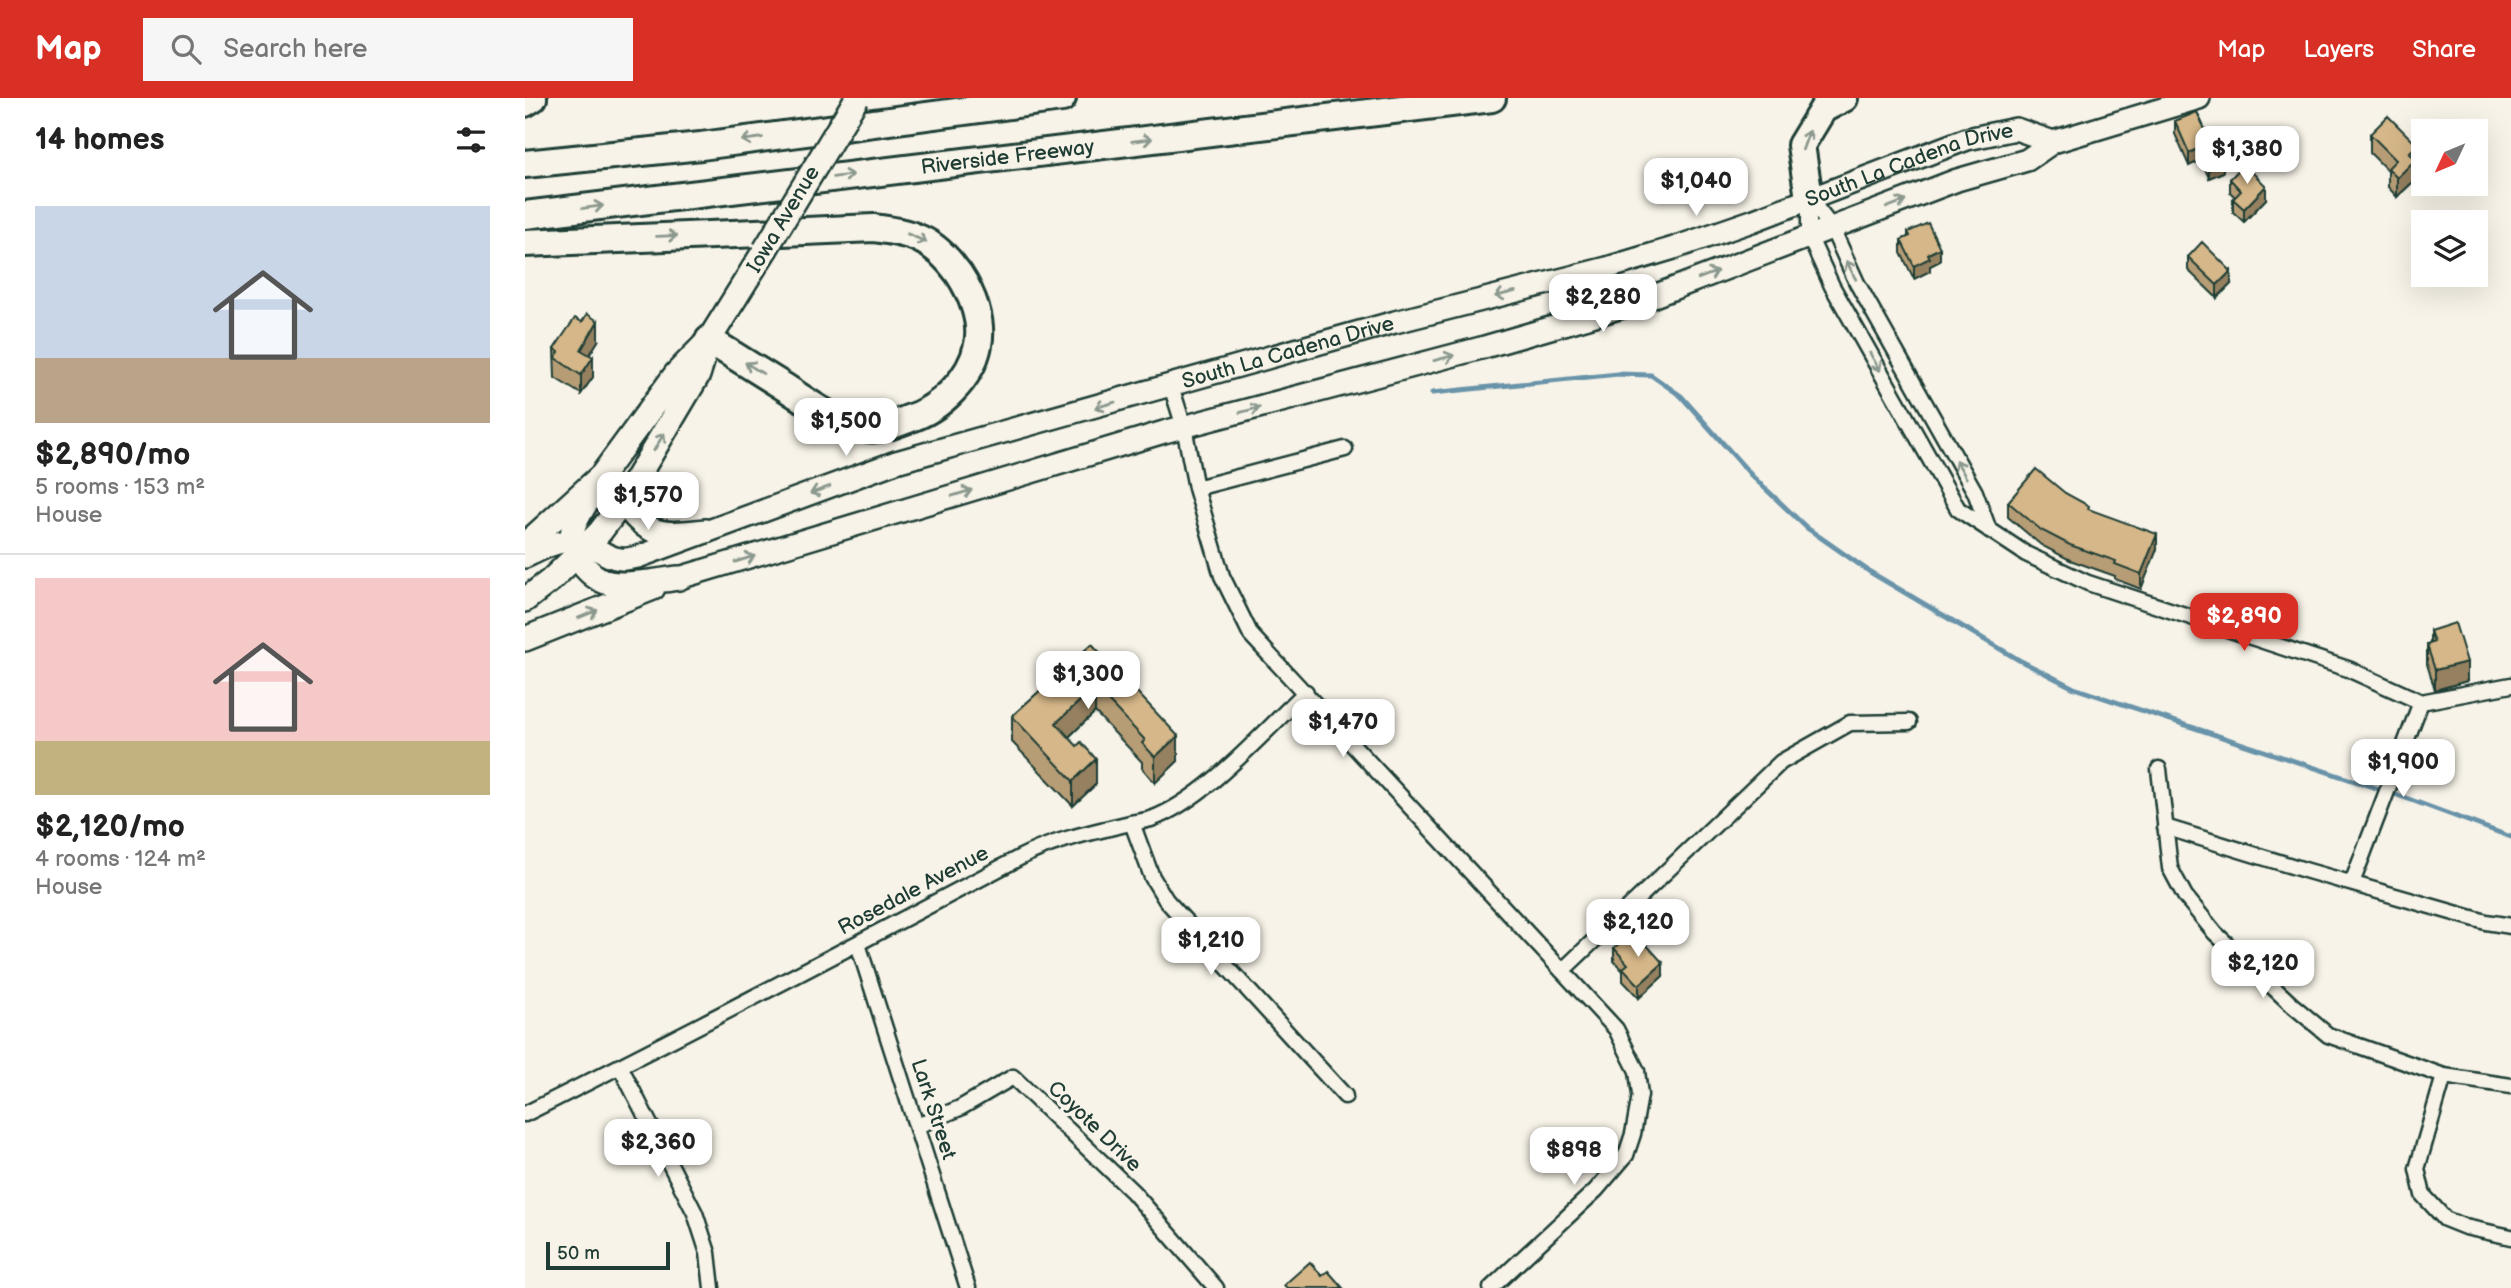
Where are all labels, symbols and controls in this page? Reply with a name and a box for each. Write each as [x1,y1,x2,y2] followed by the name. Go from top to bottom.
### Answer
[143,18,633,81] search box
[35,29,101,69] text: Map
[167,30,205,68] icon: search
[223,34,367,65] text: Search here
[2217,35,2265,64] text: Map
[2303,35,2374,64] text: Layers
[2412,35,2476,64] text: Share
[1802,118,2015,213] street label: South La Cadena Drive
[2411,119,2489,196] north arrow
[2411,119,2488,287] map controls
[452,121,490,159] icon: filters
[35,122,164,158] text: 14 homes
[2190,126,2304,186] pin: $1,380
[1800,130,1813,151] one-way arrow
[741,133,764,146] one-way arrow
[919,134,1096,180] street label: Riverside Freeway
[1130,134,1153,147] one-way arrow
[2211,135,2283,163] text: $1,380
[1639,158,1753,218] pin: $1,040
[742,161,825,277] street label: Iowa Avenue
[1660,167,1732,195] text: $1,040
[831,170,854,183] one-way arrow
[1884,197,1906,209] one-way arrow
[581,200,604,213] one-way arrow
[2411,210,2488,287] button: layers
[655,229,678,242] one-way arrow
[906,233,927,246] one-way arrow
[200,252,326,378] icon: home
[1843,260,1857,281] one-way arrow
[1696,268,1718,280] one-way arrow
[1546,274,1660,334] pin: $2,280
[1565,283,1641,311] text: $2,280
[1494,288,1517,301] one-way arrow
[1179,311,1397,394] street label: South La Cadena Drive
[1433,351,1455,364] one-way arrow
[1868,351,1882,371] one-way arrow
[744,361,764,375] one-way arrow
[789,398,903,458] pin: $1,500
[1094,399,1117,412] one-way arrow
[1238,403,1261,416] one-way arrow
[810,407,882,435] text: $1,500
[652,433,666,453] one-way arrow
[35,437,190,473] text: $2,890/mo
[1954,459,1967,480] one-way arrow
[591,472,705,532] pin: $1,570
[35,473,205,501] text: 5 rooms · 153 m²
[613,481,683,509] text: $1,570
[809,484,831,497] one-way arrow
[951,486,973,499] one-way arrow
[35,501,102,529] text: House
[733,551,755,564] one-way arrow
[2187,594,2301,653] pin: $2,890
[2206,602,2282,630] text: $2,890
[577,607,599,620] one-way arrow
[200,624,326,750] icon: home
[1031,652,1145,711] pin: $1,300
[1052,660,1124,688] text: $1,300
[1286,700,1400,759] pin: $1,470
[1308,708,1378,736] text: $1,470
[2346,740,2460,799] pin: $1,900
[2367,748,2439,776] text: $1,900
[35,809,185,845] text: $2,120/mo
[834,840,993,941] street label: Rosedale Avenue
[35,845,206,873] text: 4 rooms · 124 m²
[35,873,102,901] text: House
[1581,900,1695,959] pin: $2,120
[1602,908,1674,936] text: $2,120
[1154,918,1268,977] pin: $1,210
[1177,926,1245,954] text: $1,210
[2206,940,2320,1000] pin: $2,120
[2227,949,2299,977] text: $2,120
[906,1056,962,1163] street label: Lark Street
[1043,1076,1147,1177] street label: Coyote Drive
[601,1119,715,1179] pin: $2,360
[620,1128,696,1156] text: $2,360
[1533,1128,1615,1187] pin: $898
[1546,1136,1602,1164] text: $898
[546,1239,670,1271] scale bar
[557,1242,600,1265] text: 50 m

